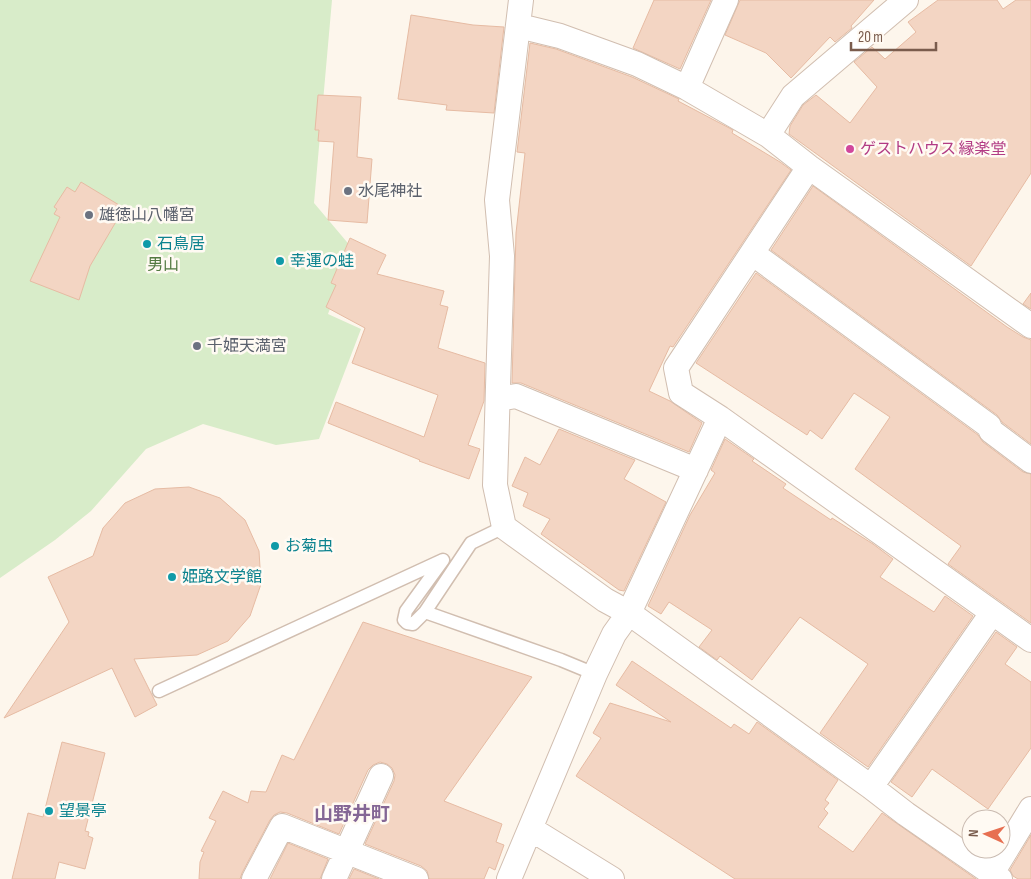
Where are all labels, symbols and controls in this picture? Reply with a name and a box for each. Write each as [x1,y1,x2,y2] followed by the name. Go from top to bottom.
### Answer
[851,20,936,52] scale bar
[858,28,883,47] text: 20 m
[860,140,1007,159] place label: ゲストハウス 縁楽堂
[844,143,856,155] marker: ゲストハウス 縁楽堂
[358,182,422,201] place label: 水尾神社
[342,185,354,197] marker: 水尾神社
[99,206,195,225] place label: 雄徳山八幡宮
[83,209,95,221] marker: 雄徳山八幡宮
[157,235,205,254] place label: 石鳥居
[141,238,153,250] marker: 石鳥居
[290,252,354,271] place label: 幸運の蛙
[274,255,286,267] marker: 幸運の蛙
[147,256,179,275] park label: 男山
[207,337,287,356] place label: 千姫天満宮
[191,340,203,352] marker: 千姫天満宮
[285,537,333,556] place label: お菊虫
[269,540,281,552] marker: お菊虫
[182,568,262,587] place label: 姫路文学館
[166,571,178,583] marker: 姫路文学館
[59,802,107,821] place label: 望景亭
[314,803,390,826] district label: 山野井町
[43,805,55,817] marker: 望景亭
[961,809,1011,859] north arrow
[965,829,982,838] text: N

